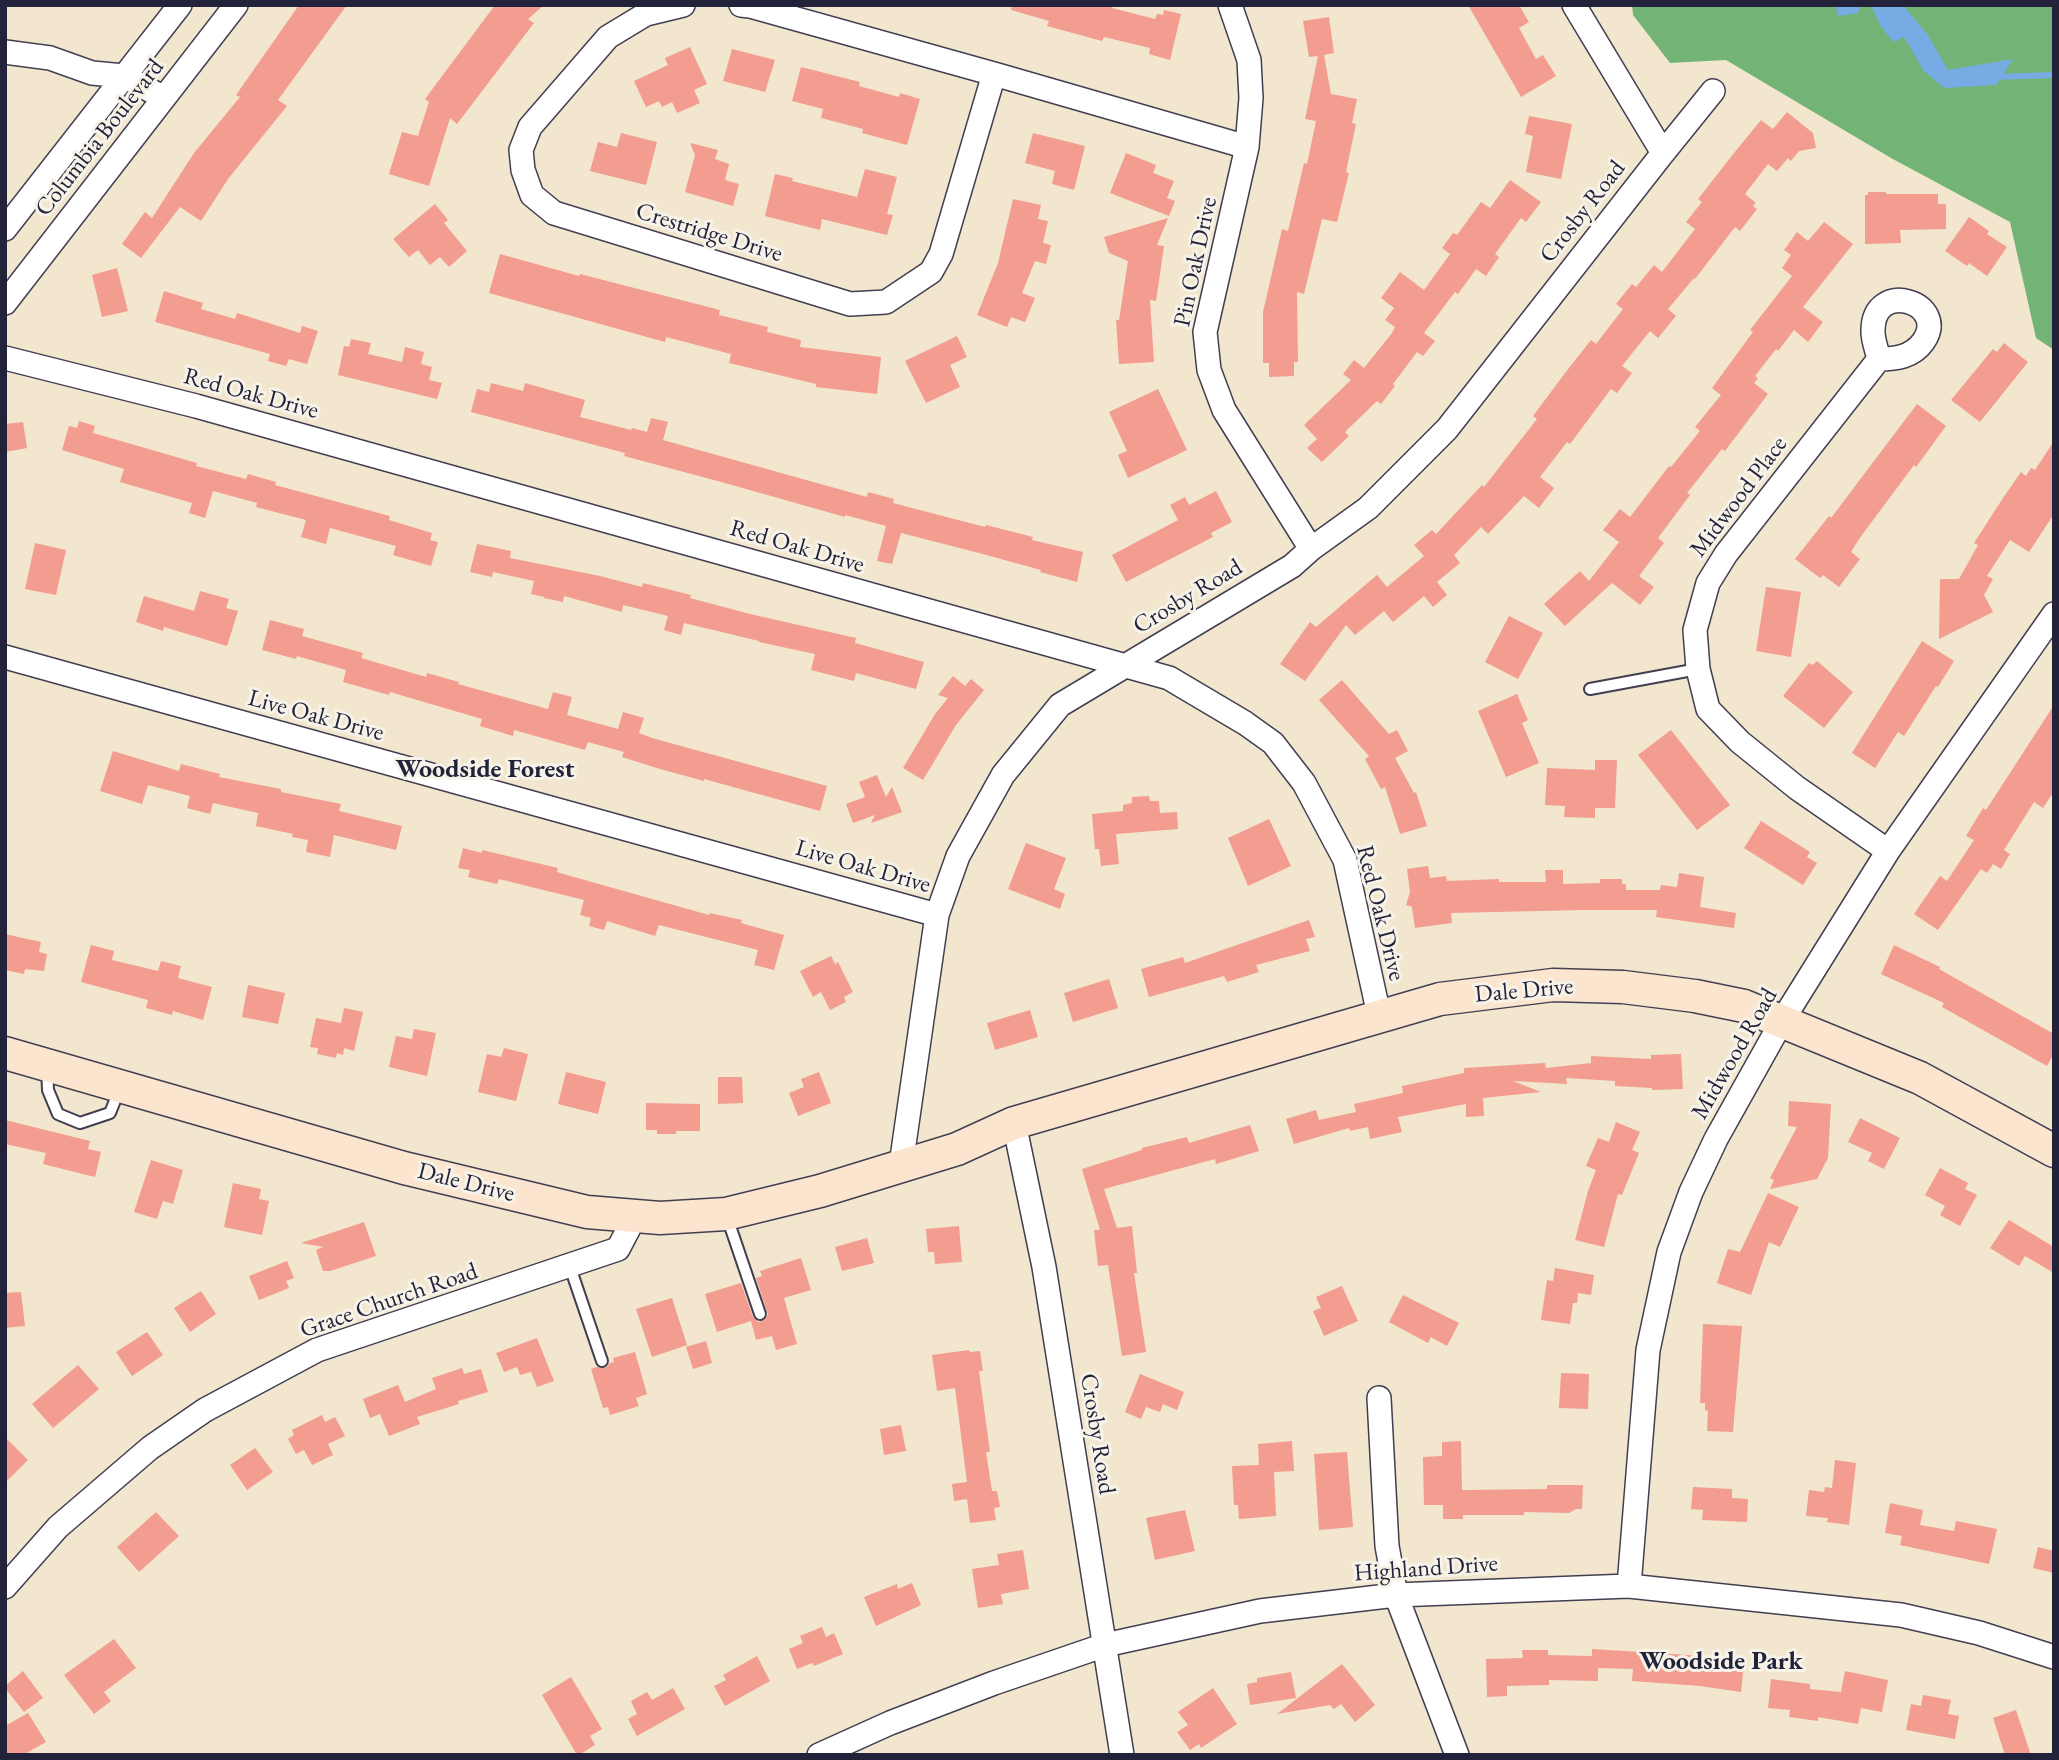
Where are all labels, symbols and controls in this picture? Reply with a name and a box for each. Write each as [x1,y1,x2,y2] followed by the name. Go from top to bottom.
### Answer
[30,54,170,222] street label: Columbia Boulevard
[1534,155,1632,269] street label: Crosby Road
[1168,195,1224,329] street label: Pin Oak Drive
[632,197,786,269] street label: Crestridge Drive
[180,362,322,426] street label: Red Oak Drive
[1684,431,1794,563] street label: Midwood Place
[727,514,867,580] street label: Red Oak Drive
[1128,553,1248,641] street label: Crosby Road
[245,684,387,748] street label: Live Oak Drive
[396,754,574,786] district label: Woodside Forest
[792,834,934,900] street label: Live Oak Drive
[1349,842,1411,984] street label: Red Oak Drive
[1474,972,1574,1010] street label: Dale Drive
[1686,983,1784,1125] street label: Midwood Road
[415,1157,517,1209] street label: Dale Drive
[296,1257,482,1345] street label: Grace Church Road
[1073,1372,1121,1496] street label: Crosby Road
[1353,1550,1499,1588] street label: Highland Drive
[1639,1646,1803,1678] district label: Woodside Park

